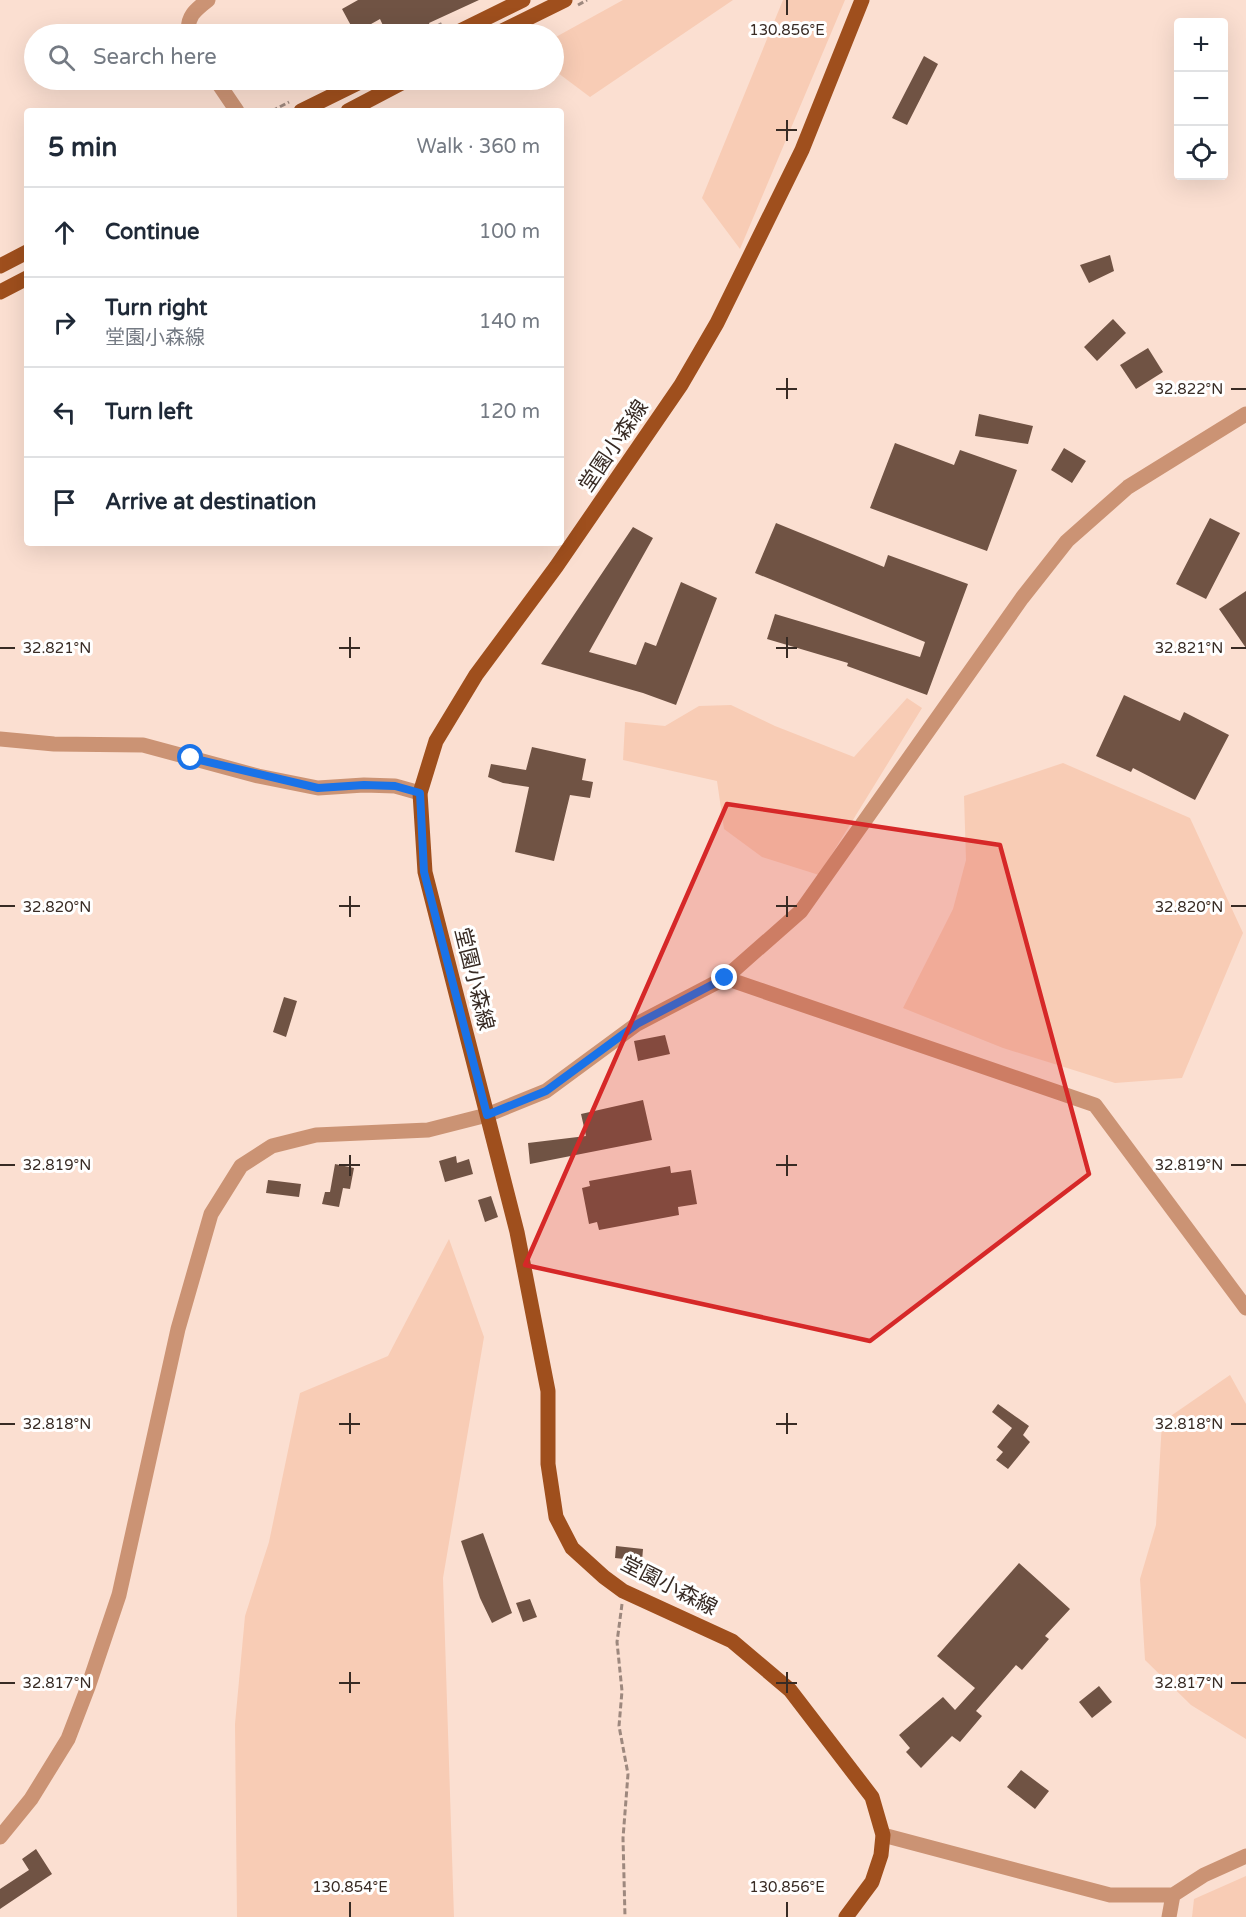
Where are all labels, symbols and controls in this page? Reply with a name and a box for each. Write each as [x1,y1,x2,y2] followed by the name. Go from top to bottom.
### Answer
[1174,18,1228,180] map controls
[1174,18,1228,72] button: +
[749,21,825,39] text: 130.856°E
[24,24,564,90] search box
[45,41,78,74] icon: search
[93,44,217,70] text: Search here
[1174,72,1228,126] button: −
[1174,126,1228,180] button: locate
[48,132,117,163] text: 5 min
[417,135,540,159] text: Walk · 360 m
[48,216,81,249] icon: ahead
[105,219,200,245] text: Continue
[479,220,540,244] text: 100 m
[105,295,207,321] text: Turn right
[48,306,81,339] icon: right
[479,310,540,334] text: 140 m
[105,326,205,350] text: 堂園小森線
[1155,380,1223,398] text: 32.822°N
[574,395,654,497] street label: 堂園小森線
[48,396,81,429] icon: left
[105,399,193,425] text: Turn left
[479,400,540,424] text: 120 m
[48,486,81,519] icon: arrive
[105,489,316,515] text: Arrive at destination
[23,639,91,657] text: 32.821°N
[1155,639,1223,657] text: 32.821°N
[177,744,203,770] route start
[23,898,91,916] text: 32.820°N
[1155,898,1223,916] text: 32.820°N
[449,925,499,1033] street label: 堂園小森線
[711,964,737,990] route end
[23,1156,91,1174] text: 32.819°N
[1155,1156,1223,1174] text: 32.819°N
[23,1415,91,1433] text: 32.818°N
[1155,1415,1223,1433] text: 32.818°N
[617,1551,721,1621] street label: 堂園小森線
[23,1674,91,1692] text: 32.817°N
[1155,1674,1223,1692] text: 32.817°N
[312,1878,388,1896] text: 130.854°E
[749,1878,825,1896] text: 130.856°E

